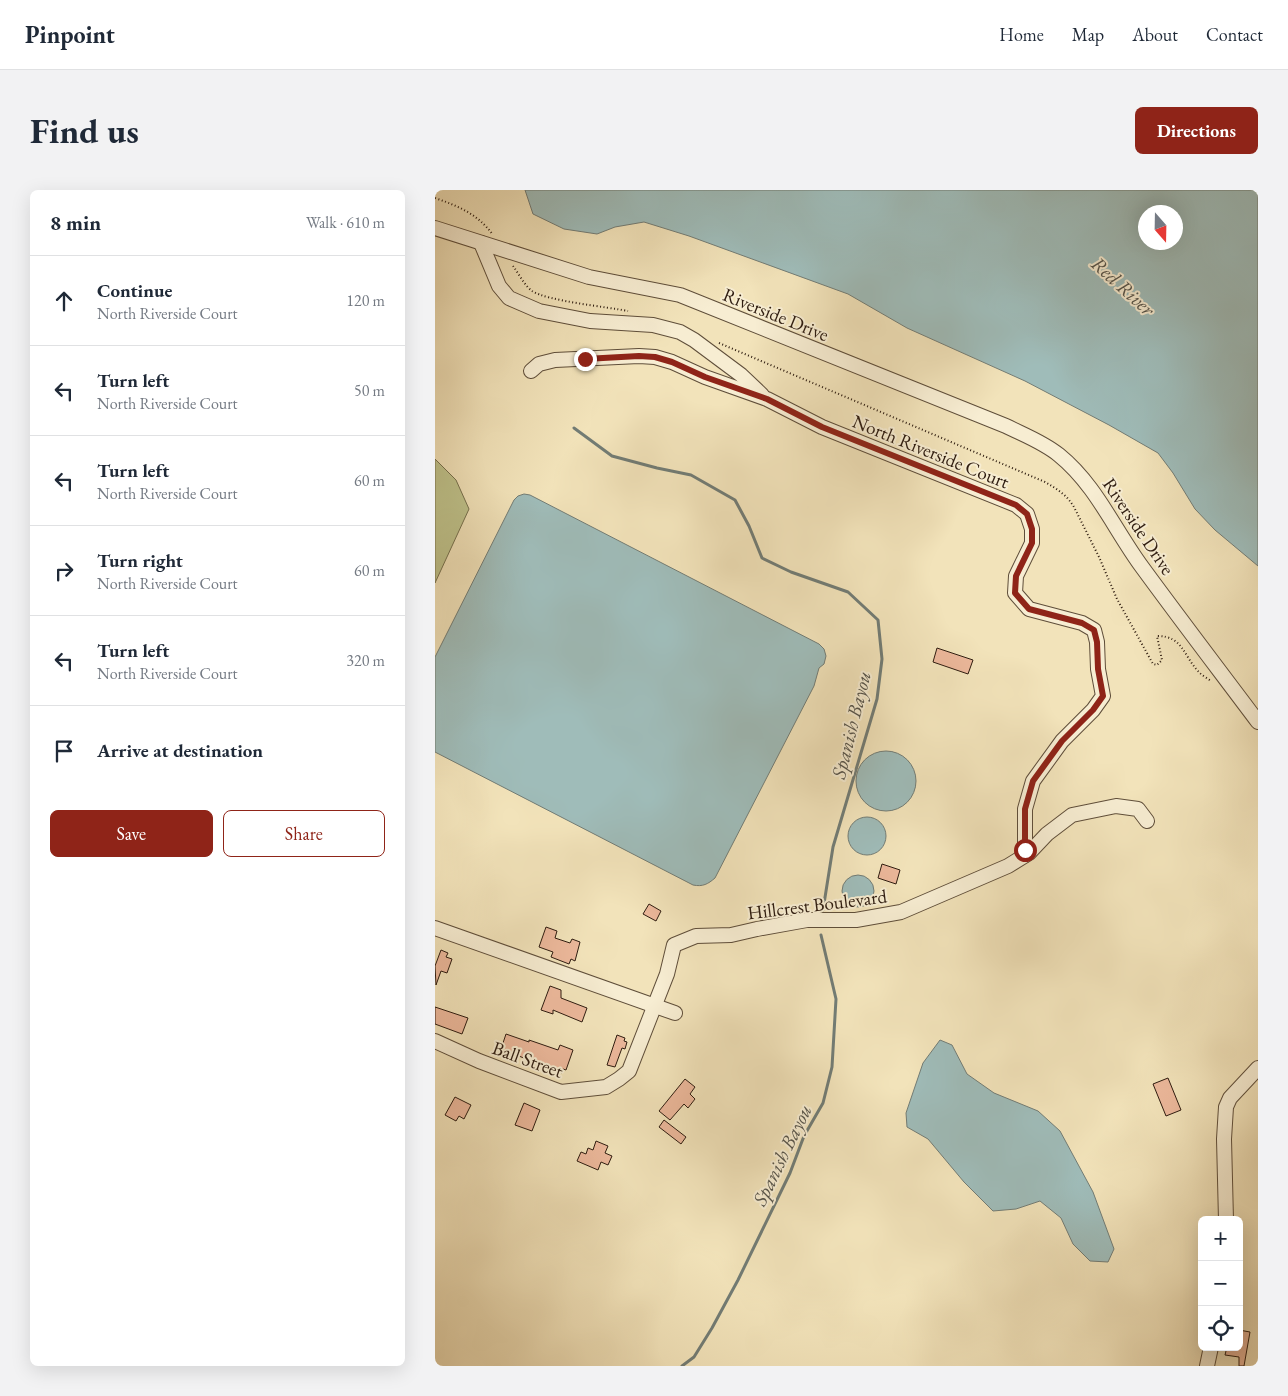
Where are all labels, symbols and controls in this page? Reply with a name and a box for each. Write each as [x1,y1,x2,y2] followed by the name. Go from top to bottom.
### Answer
[25,19,115,50] text: Pinpoint
[999,23,1044,46] text: Home
[1072,23,1104,46] text: Map
[1132,23,1178,46] text: About
[1206,23,1263,46] text: Contact
[1135,107,1258,154] button: Directions
[30,108,139,153] text: Find us
[1138,205,1183,250] north arrow
[50,209,101,236] text: 8 min
[306,212,385,233] text: Walk · 610 m
[1086,251,1161,322] water label: Red River
[97,278,172,303] text: Continue
[719,282,832,347] street label: Riverside Drive
[50,287,78,315] icon: ahead
[346,290,385,311] text: 120 m
[97,303,238,324] text: North Riverside Court
[574,348,597,371] route end
[97,368,169,393] text: Turn left
[50,377,78,405] icon: left
[354,380,385,401] text: 50 m
[97,393,238,414] text: North Riverside Court
[849,409,1013,494] street label: North Riverside Court
[97,458,169,483] text: Turn left
[50,467,78,495] icon: left
[354,470,385,491] text: 60 m
[1097,473,1180,580] street label: Riverside Drive
[97,483,238,504] text: North Riverside Court
[97,548,183,573] text: Turn right
[50,557,78,585] icon: right
[354,560,385,581] text: 60 m
[97,573,238,594] text: North Riverside Court
[97,638,169,663] text: Turn left
[50,647,78,675] icon: left
[346,650,385,671] text: 320 m
[97,663,238,684] text: North Riverside Court
[825,669,877,782] water label: Spanish Bayou
[50,737,78,765] icon: arrive
[97,738,263,763] text: Arrive at destination
[50,810,213,857] button: Save
[223,810,385,857] button: Share
[1014,839,1037,862] route start
[746,883,889,925] street label: Hillcrest Boulevard
[489,1035,567,1084] street label: Ball Street
[746,1100,818,1211] water label: Spanish Bayou
[1198,1216,1243,1351] map controls
[1198,1216,1243,1261] button: +
[1198,1261,1243,1306] button: −
[1198,1306,1243,1351] button: locate

